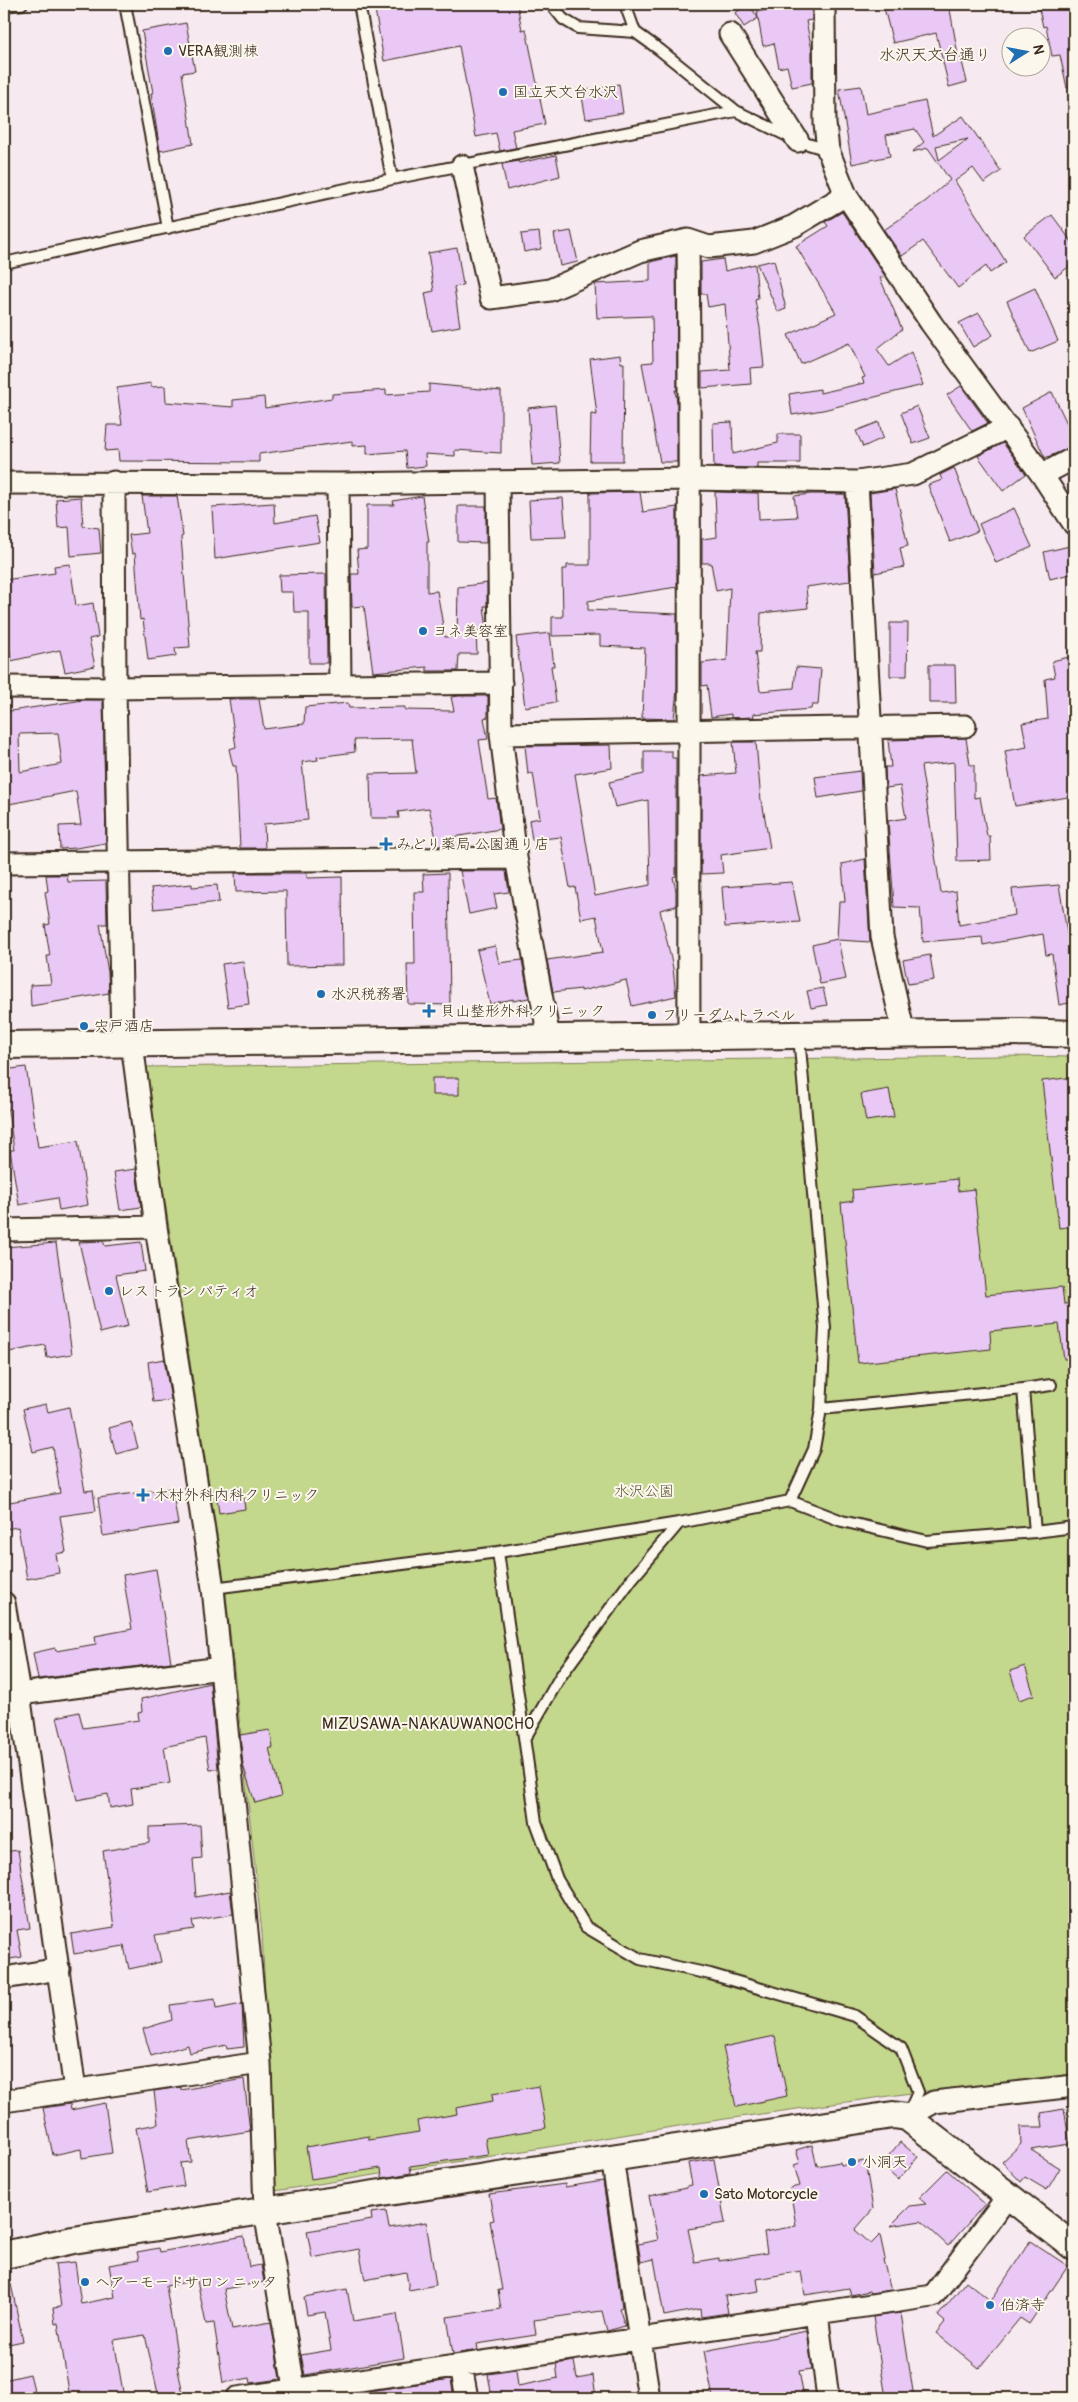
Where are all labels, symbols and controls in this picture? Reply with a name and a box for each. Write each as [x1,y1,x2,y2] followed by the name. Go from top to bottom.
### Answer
[1000,28,1050,78] north arrow
[178,42,258,61] place label: VERA観測棟
[1029,43,1048,56] text: N
[162,45,174,57] marker: VERA観測棟
[879,45,991,65] district label: 水沢天文台通り
[513,83,618,102] place label: 国立天文台水沢
[497,86,509,98] marker: 国立天文台水沢
[433,622,508,641] place label: ヨネ美容室
[417,625,429,637] marker: ヨネ美容室
[396,835,549,854] place label: みどり薬局 公園通り店
[380,838,392,850] marker: みどり薬局 公園通り店
[331,985,406,1004] place label: 水沢税務署
[315,988,327,1000] marker: 水沢税務署
[440,1002,605,1021] place label: 貝山整形外科クリニック
[422,1004,436,1018] marker: 貝山整形外科クリニック
[662,1006,796,1025] place label: フリーダムトラベル
[646,1009,658,1021] marker: フリーダムトラベル
[94,1017,154,1036] place label: 宍戸酒店
[78,1020,90,1032] marker: 宍戸酒店
[119,1282,258,1301] place label: レストラン パティオ
[103,1285,115,1297] marker: レストラン パティオ
[614,1482,674,1501] park label: 水沢公園
[154,1486,319,1505] place label: 木村外科内科クリニック
[136,1488,150,1502] marker: 木村外科内科クリニック
[322,1714,534,1734] district label: MIZUSAWA-NAKAUWANOCHO
[862,2153,907,2172] place label: 小洞天
[846,2156,858,2168] marker: 小洞天
[714,2185,818,2204] place label: Sato Motorcycle
[698,2188,710,2200] marker: Sato Motorcycle
[95,2273,277,2292] place label: ヘアーモードサロン ニッタ
[79,2276,91,2288] marker: ヘアーモードサロン ニッタ
[1000,2296,1045,2315] place label: 伯済寺
[984,2299,996,2311] marker: 伯済寺

